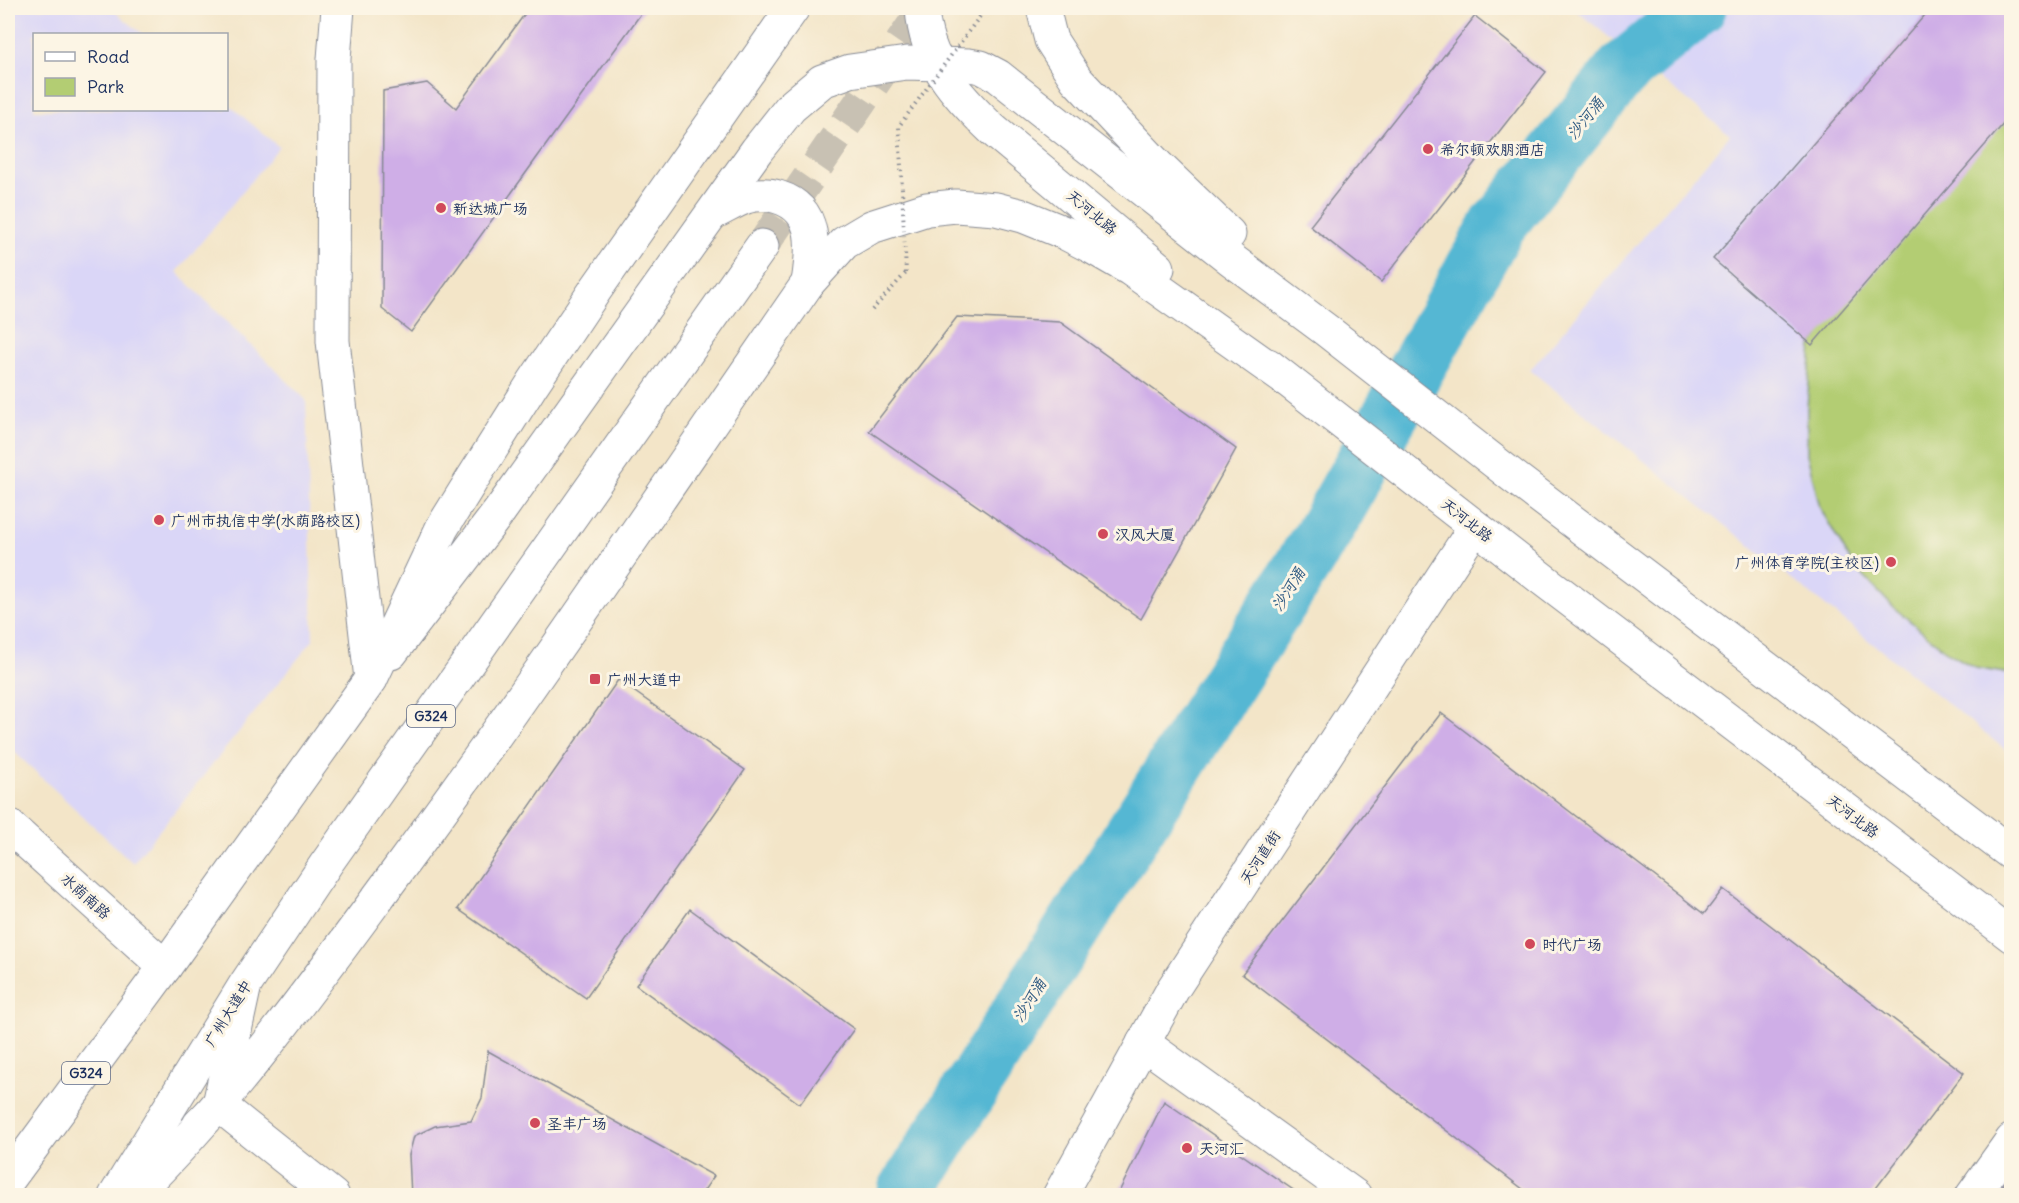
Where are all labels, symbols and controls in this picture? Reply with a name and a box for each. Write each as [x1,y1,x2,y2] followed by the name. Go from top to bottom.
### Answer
[33,33,228,111] legend
[87,45,130,68] text: Road
[87,75,124,98] text: Park
[1562,92,1608,143] water label: 沙河涌
[1440,140,1545,159] place label: 希尔顿欢朋酒店
[1421,142,1435,156] marker: 希尔顿欢朋酒店
[1063,185,1121,239] street label: 天河北路
[453,199,528,218] place label: 新达城广场
[434,201,448,215] marker: 新达城广场
[1438,494,1496,546] street label: 天河北路
[171,511,360,530] place label: 广州市执信中学(水荫路校区)
[152,513,166,527] marker: 广州市执信中学(水荫路校区)
[1115,525,1175,544] place label: 汉风大厦
[1096,527,1110,541] marker: 汉风大厦
[1735,553,1879,572] place label: 广州体育学院(主校区)
[1884,555,1898,569] marker: 广州体育学院(主校区)
[1267,563,1310,615] water label: 沙河涌
[607,670,682,689] place label: 广州大道中
[588,672,602,686] marker: 广州大道中
[407,705,455,727] road number: G324
[1823,790,1883,842] street label: 天河北路
[1236,827,1284,887] street label: 天河直街
[57,869,115,923] street label: 水荫南路
[1542,935,1602,954] place label: 时代广场
[1523,937,1537,951] marker: 时代广场
[1008,974,1051,1026] water label: 沙河涌
[200,976,256,1050] street label: 广州大道中
[62,1062,110,1084] road number: G324
[547,1114,607,1133] place label: 圣丰广场
[528,1116,542,1130] marker: 圣丰广场
[1199,1139,1244,1158] place label: 天河汇
[1180,1141,1194,1155] marker: 天河汇

